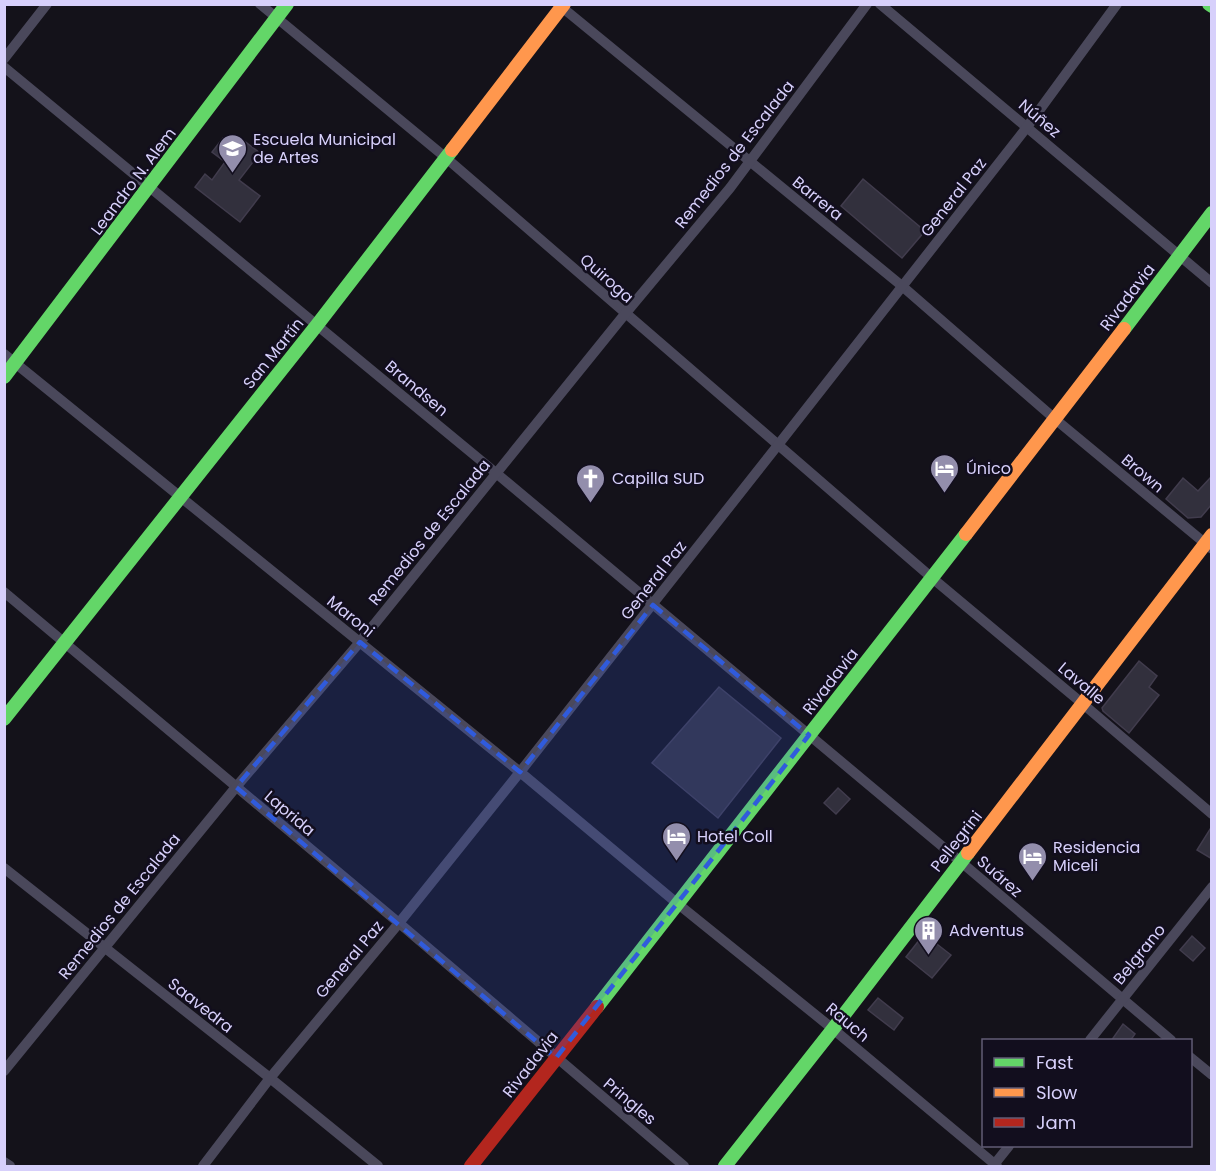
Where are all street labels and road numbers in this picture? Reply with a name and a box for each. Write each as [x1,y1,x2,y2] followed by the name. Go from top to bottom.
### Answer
[669,75,800,233] street label: Remedios de Escalada
[1014,94,1066,143] street label: Núñez
[85,123,181,240] street label: Leandro N. Alem
[915,153,992,242] street label: General Paz
[787,171,848,226] street label: Barrera
[575,248,639,308] street label: Quiroga
[1094,259,1160,336] street label: Rivadavia
[238,313,309,394] street label: San Martín
[380,355,453,422] street label: Brandsen
[1116,449,1169,498] street label: Brown
[363,454,496,610] street label: Remedios de Escalada
[615,536,692,625] street label: General Paz
[322,590,379,643] street label: Maroni
[797,643,864,719] street label: Rivadavia
[1053,657,1110,710] street label: Lavalle
[259,785,320,842] street label: Laprida
[925,806,988,877] street label: Pellegrini
[53,828,186,984] street label: Remedios de Escalada
[972,850,1027,903] street label: Suárez
[310,916,389,1003] street label: General Paz
[1108,919,1171,989] street label: Belgrano
[163,972,238,1038] street label: Saavedra
[821,997,875,1048] street label: Rauch
[497,1026,564,1102] street label: Rivadavia
[598,1073,661,1130] street label: Pringles

